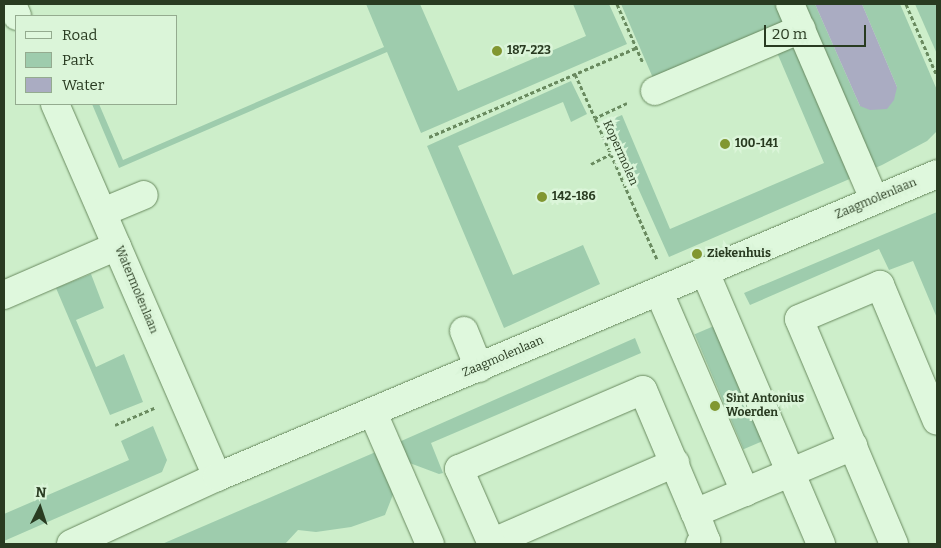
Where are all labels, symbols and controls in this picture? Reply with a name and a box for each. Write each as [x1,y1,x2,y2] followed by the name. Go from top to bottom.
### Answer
[15,15,178,105] legend
[766,15,868,47] scale bar
[772,25,807,43] text: 20 m
[62,26,97,44] text: Road
[507,44,551,58] place label: 187-223
[491,45,503,57] marker: 187-223
[62,51,94,69] text: Park
[62,76,104,94] text: Water
[599,118,641,188] street label: Kopermolen
[735,137,778,151] place label: 100-141
[719,138,731,150] marker: 100-141
[833,175,919,223] street label: Zaagmolenlaan
[552,190,596,204] place label: 142-186
[536,191,548,203] marker: 142-186
[111,244,161,336] street label: Watermolenlaan
[707,247,771,261] place label: Ziekenhuis
[691,248,703,260] marker: Ziekenhuis
[460,333,546,381] street label: Zaagmolenlaan
[726,392,804,420] place label: Sint Antonius Woerden
[708,399,722,413] marker: Sint Antonius Woerden
[15,483,65,533] north arrow
[35,484,47,501] text: N

